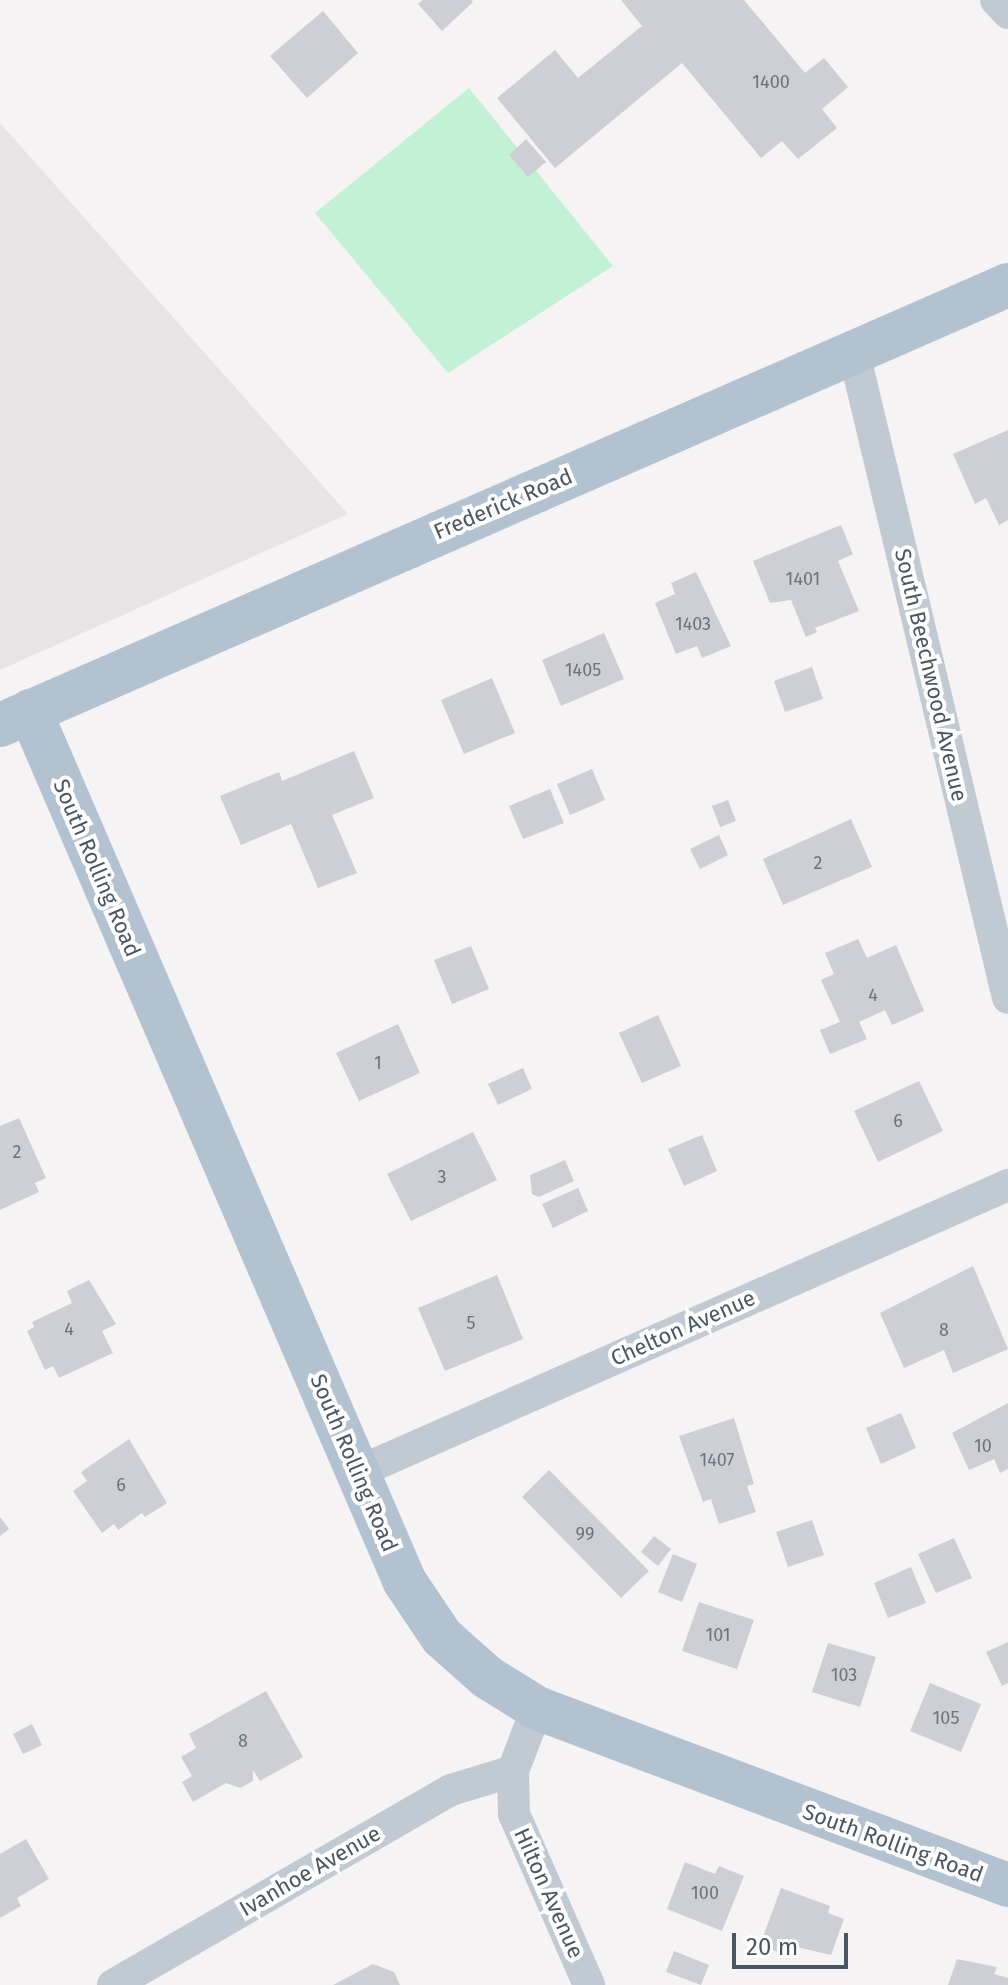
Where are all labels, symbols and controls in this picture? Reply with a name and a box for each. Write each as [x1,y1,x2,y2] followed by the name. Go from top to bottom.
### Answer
[752,71,790,93] house number: 1400
[430,463,576,545] street label: Frederick Road
[889,546,973,804] street label: South Beechwood Avenue
[786,568,820,590] house number: 1401
[675,613,711,635] house number: 1403
[565,659,601,681] house number: 1405
[48,775,146,961] street label: South Rolling Road
[814,852,822,874] house number: 2
[868,984,878,1006] house number: 4
[374,1052,382,1074] house number: 1
[893,1110,903,1132] house number: 6
[13,1141,21,1163] house number: 2
[438,1166,446,1188] house number: 3
[607,1284,759,1372] street label: Chelton Avenue
[466,1312,476,1334] house number: 5
[64,1318,74,1340] house number: 4
[939,1319,949,1341] house number: 8
[305,1370,403,1556] street label: South Rolling Road
[974,1435,992,1457] house number: 10
[699,1449,735,1471] house number: 1407
[116,1474,126,1496] house number: 6
[576,1523,594,1545] house number: 99
[705,1624,731,1646] house number: 101
[831,1664,857,1686] house number: 103
[933,1707,959,1729] house number: 105
[238,1730,248,1752] house number: 8
[799,1798,987,1888] street label: South Rolling Road
[235,1820,385,1922] street label: Ivanhoe Avenue
[509,1824,589,1962] street label: Hilton Avenue
[691,1882,719,1904] house number: 100
[736,1917,852,1967] scale bar
[746,1933,798,1961] text: 20 m

